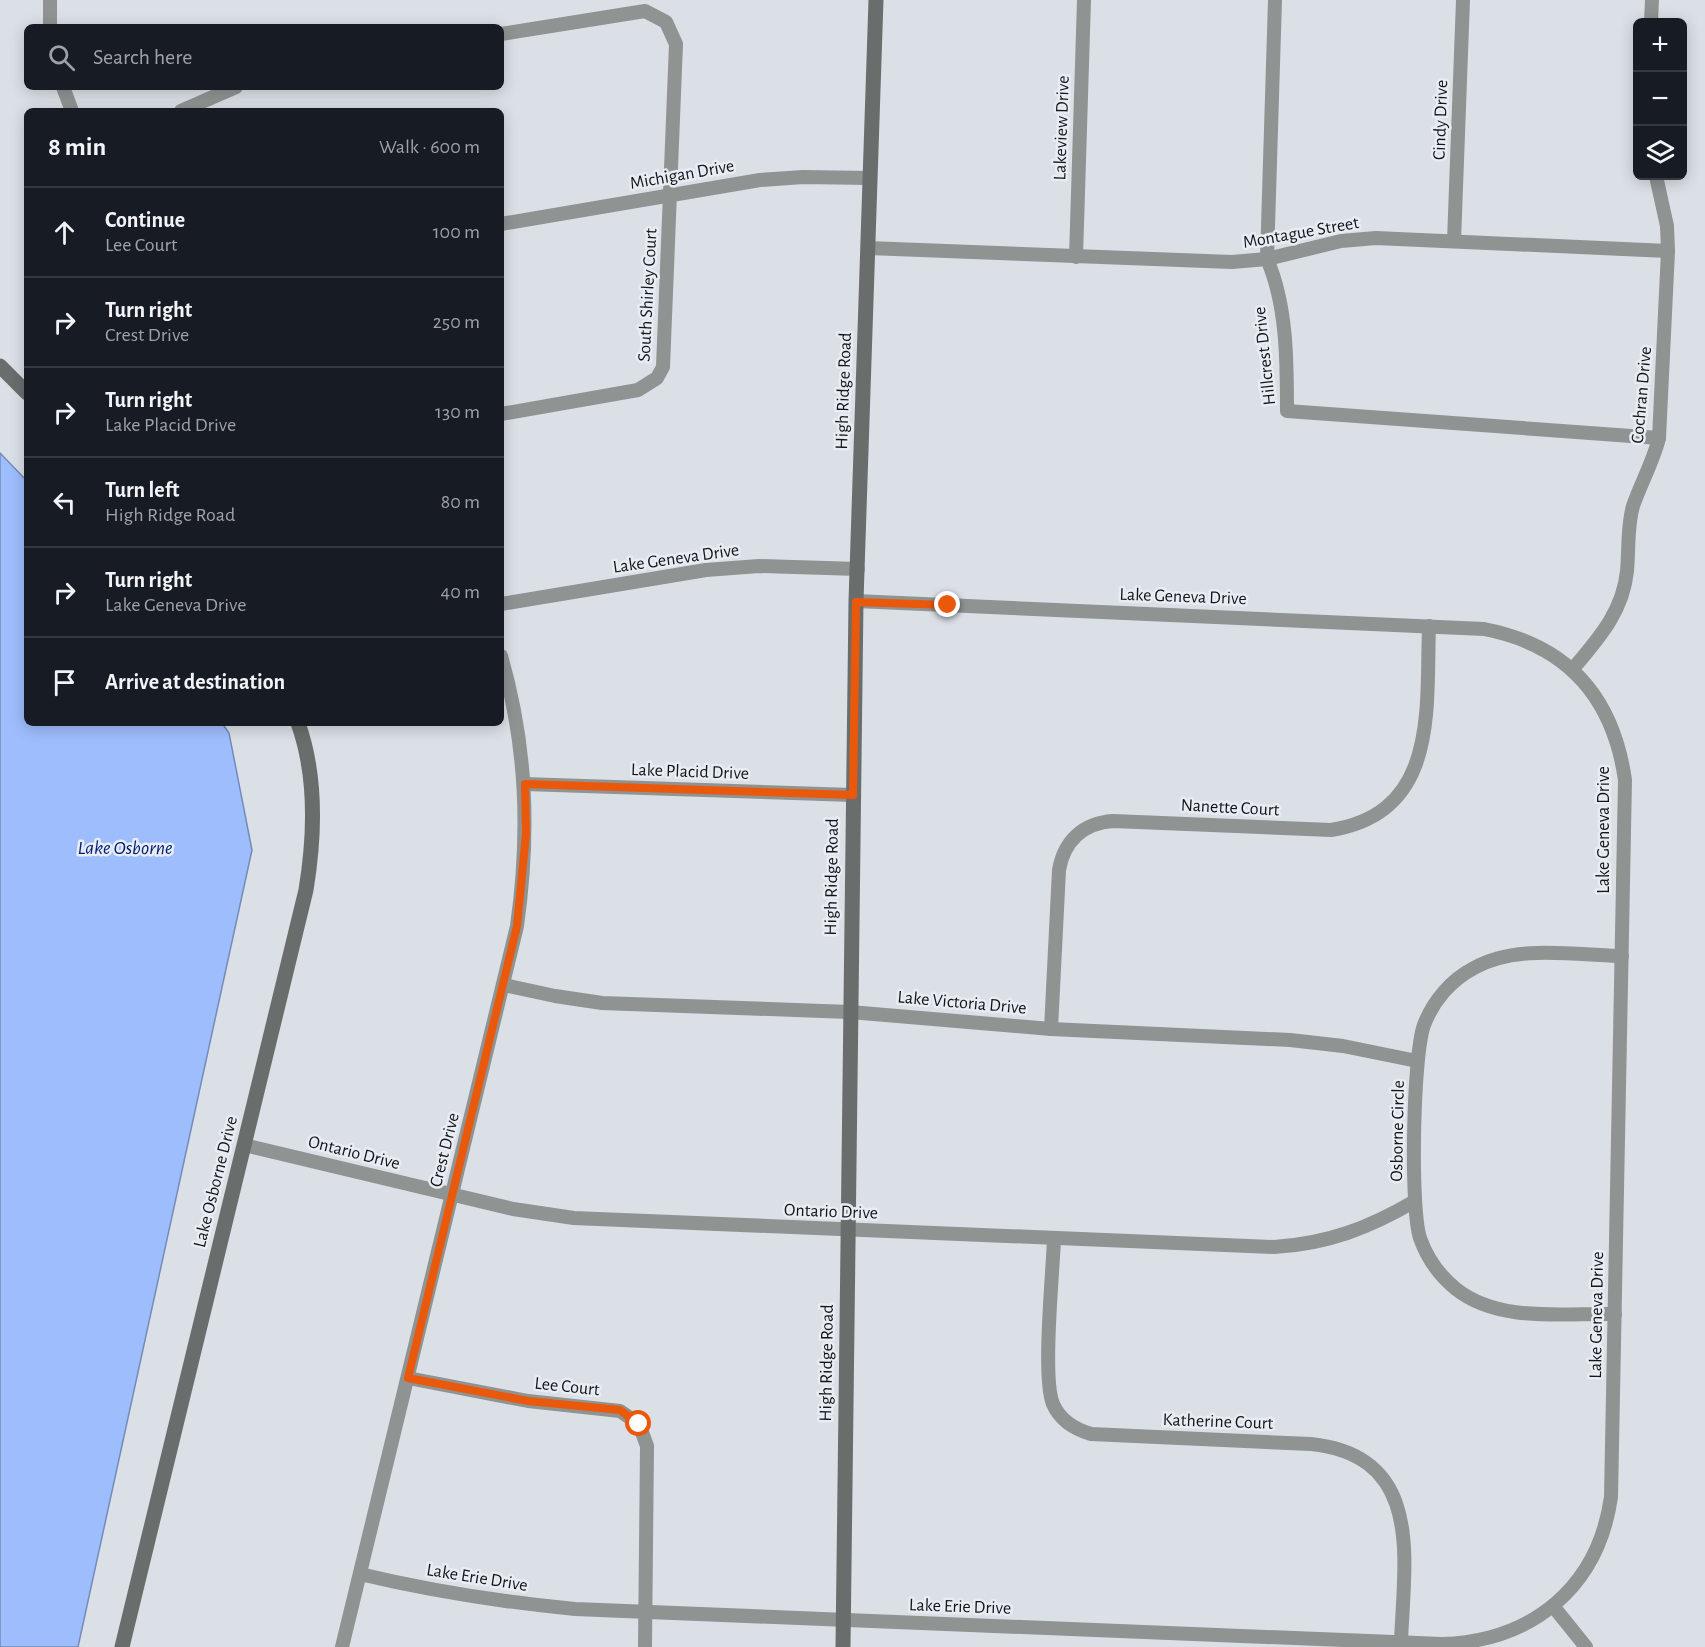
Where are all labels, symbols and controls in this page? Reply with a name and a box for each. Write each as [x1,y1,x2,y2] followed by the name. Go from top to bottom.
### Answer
[1633,18,1687,180] map controls
[1633,18,1687,72] button: +
[24,24,504,90] search box
[45,41,78,74] icon: search
[93,46,192,68] text: Search here
[1633,72,1687,126] button: −
[1051,75,1073,181] street label: Lakeview Drive
[1431,80,1451,160] street label: Cindy Drive
[1633,126,1687,180] button: layers
[48,134,106,160] text: 8 min
[379,137,480,157] text: Walk · 600 m
[628,157,736,193] street label: Michigan Drive
[105,209,185,231] text: Continue
[1242,214,1361,252] street label: Montague Street
[48,216,81,249] icon: ahead
[433,222,480,242] text: 100 m
[636,227,661,362] street label: South Shirley Court
[105,235,177,255] text: Lee Court
[105,299,192,321] text: Turn right
[48,306,81,339] icon: right
[1251,306,1279,406] street label: Hillcrest Drive
[433,312,480,332] text: 250 m
[105,325,189,345] text: Crest Drive
[833,332,855,450] street label: High Ridge Road
[1629,346,1655,444] street label: Cochran Drive
[105,389,192,411] text: Turn right
[48,396,81,429] icon: right
[435,402,480,422] text: 130 m
[105,415,236,435] text: Lake Placid Drive
[105,479,179,501] text: Turn left
[48,486,81,519] icon: left
[441,492,480,512] text: 80 m
[105,505,235,525] text: High Ridge Road
[612,541,740,577] street label: Lake Geneva Drive
[105,569,192,591] text: Turn right
[48,576,81,609] icon: right
[441,582,480,602] text: 40 m
[1119,586,1247,608] street label: Lake Geneva Drive
[934,591,960,617] route end
[105,595,247,615] text: Lake Geneva Drive
[48,666,81,699] icon: arrive
[105,671,285,693] text: Arrive at destination
[631,761,749,783] street label: Lake Placid Drive
[1595,766,1613,894] street label: Lake Geneva Drive
[1180,796,1280,820] street label: Nanette Court
[822,818,842,936] street label: High Ridge Road
[77,838,173,858] water label: Lake Osborne
[897,988,1027,1018] street label: Lake Victoria Drive
[1388,1080,1408,1182] street label: Osborne Circle
[427,1111,463,1189] street label: Crest Drive
[191,1114,241,1250] street label: Lake Osborne Drive
[306,1133,402,1173] street label: Ontario Drive
[784,1201,878,1223] street label: Ontario Drive
[1587,1251,1607,1379] street label: Lake Geneva Drive
[817,1304,837,1422] street label: High Ridge Road
[534,1375,601,1399] street label: Lee Court
[625,1410,651,1436] route start
[1162,1411,1274,1433] street label: Katherine Court
[425,1561,529,1595] street label: Lake Erie Drive
[909,1596,1011,1618] street label: Lake Erie Drive

